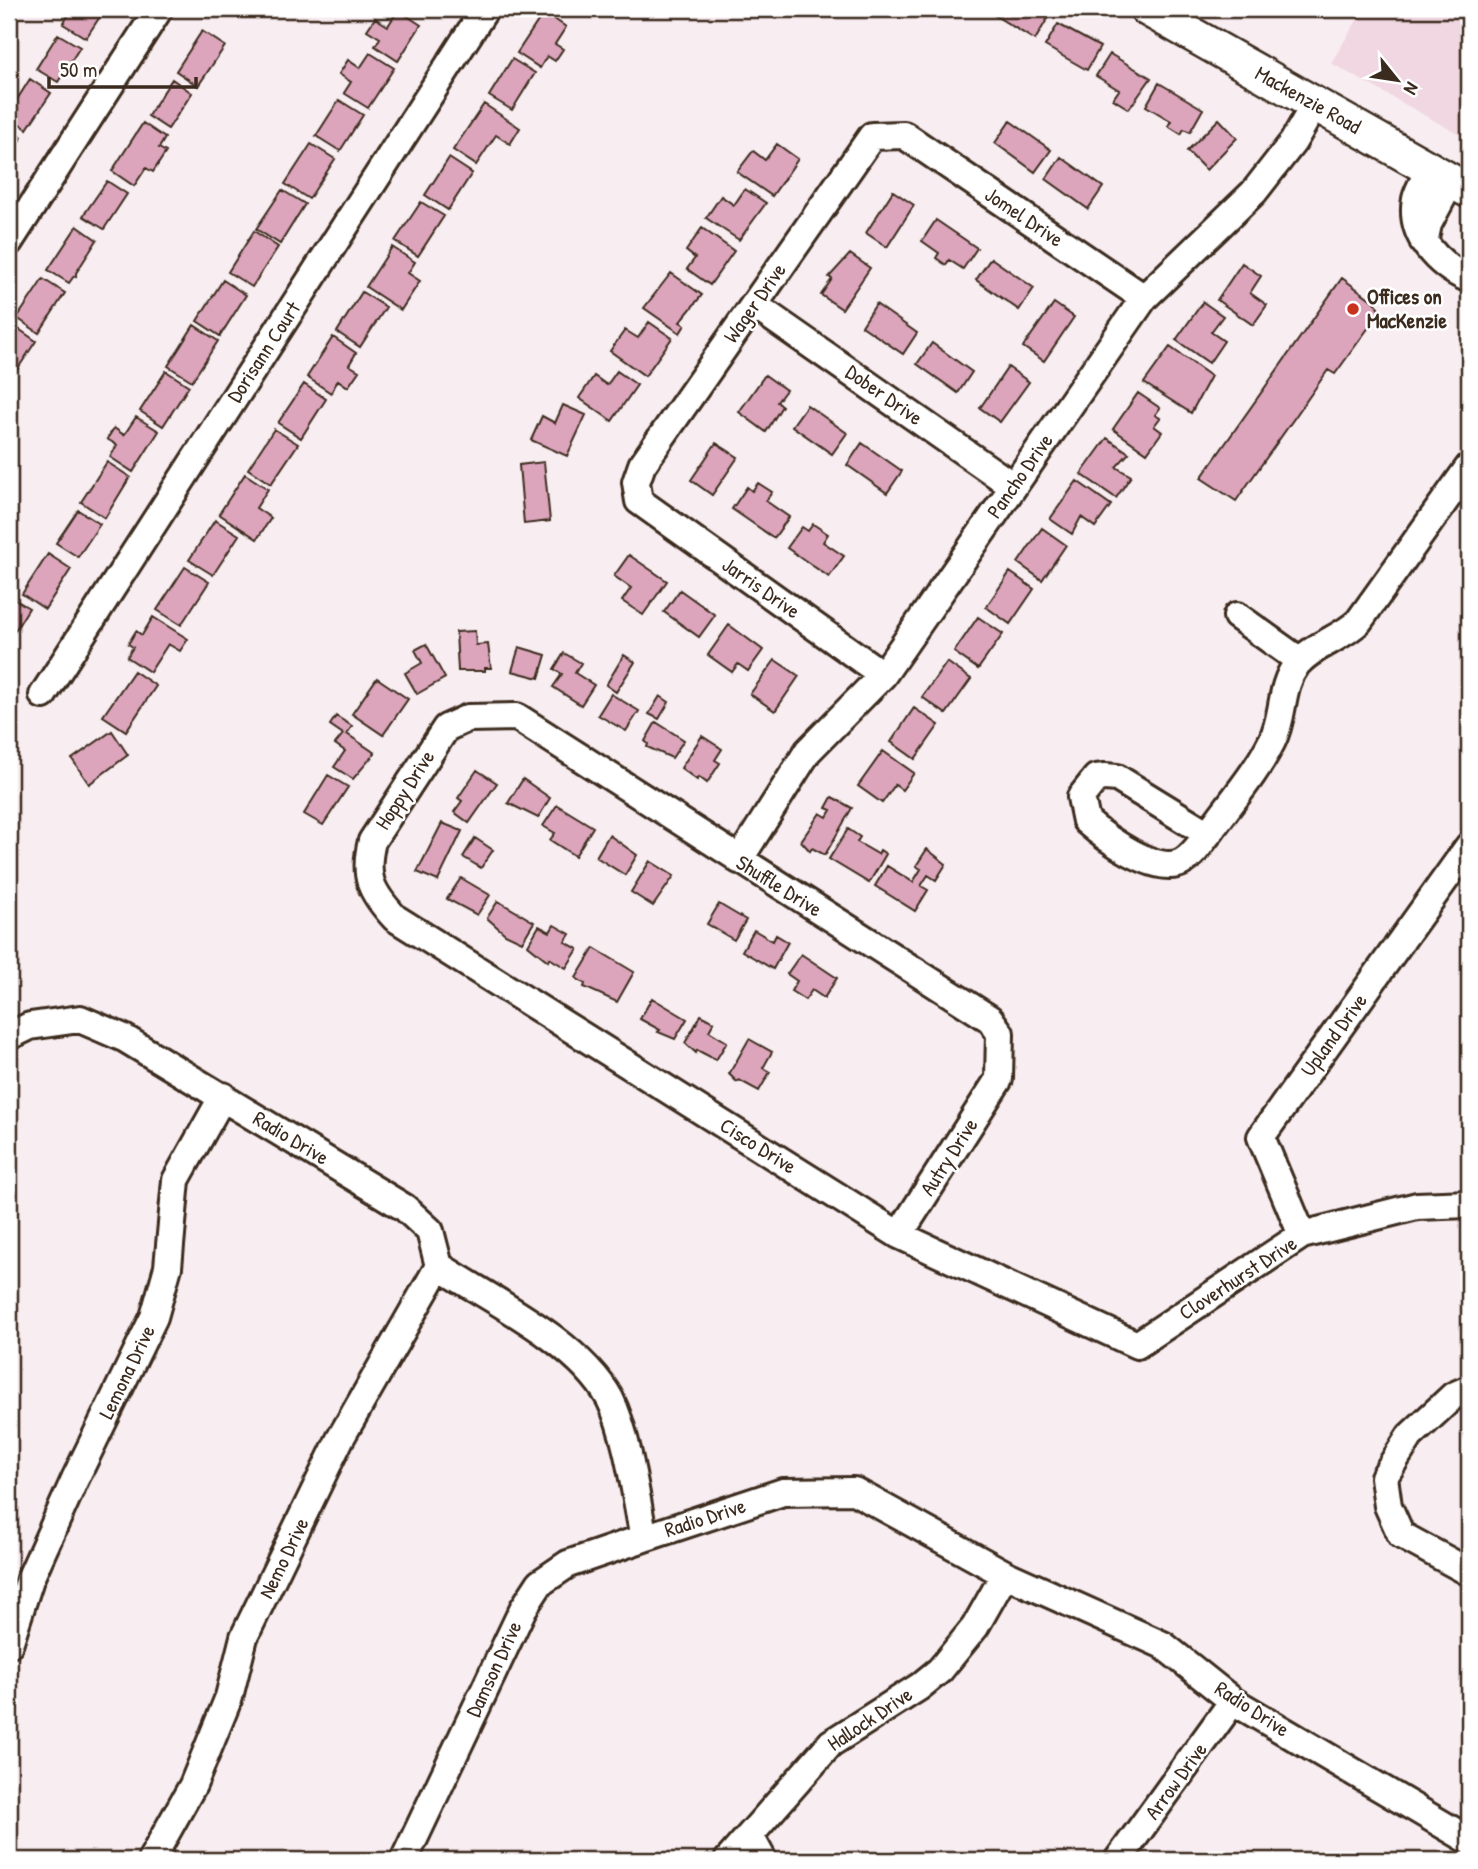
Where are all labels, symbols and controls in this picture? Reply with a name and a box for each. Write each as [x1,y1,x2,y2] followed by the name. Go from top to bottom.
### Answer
[49,46,196,90] scale bar
[1362,46,1432,116] north arrow
[60,55,97,84] text: 50 m
[1250,59,1366,141] street label: Mackenzie Road
[1398,78,1426,99] text: N
[979,180,1069,253] street label: Jomel Drive
[717,257,793,348] street label: Wager Drive
[1367,282,1447,335] place label: Offices on MacKenzie
[220,295,307,408] street label: Dorisann Court
[1345,301,1361,317] marker: Offices on MacKenzie
[840,358,929,432] street label: Dober Drive
[980,427,1059,524] street label: Pancho Drive
[716,550,806,625] street label: Jarris Drive
[368,744,441,835] street label: Hoppy Drive
[731,848,828,923] street label: Shuffle Drive
[1294,987,1374,1082] street label: Upland Drive
[248,1104,335,1171] street label: Radio Drive
[714,1111,802,1180] street label: Cisco Drive
[913,1112,984,1201] street label: Autry Drive
[1173,1229,1302,1327] street label: Cloverhurst Drive
[91,1320,162,1424] street label: Lemona Drive
[661,1491,749,1544] street label: Radio Drive
[252,1512,316,1603] street label: Nemo Drive
[459,1616,528,1722] street label: Damson Drive
[1209,1674,1295,1743] street label: Radio Drive
[821,1680,918,1758] street label: Hallock Drive
[1138,1736,1213,1825] street label: Arrow Drive

